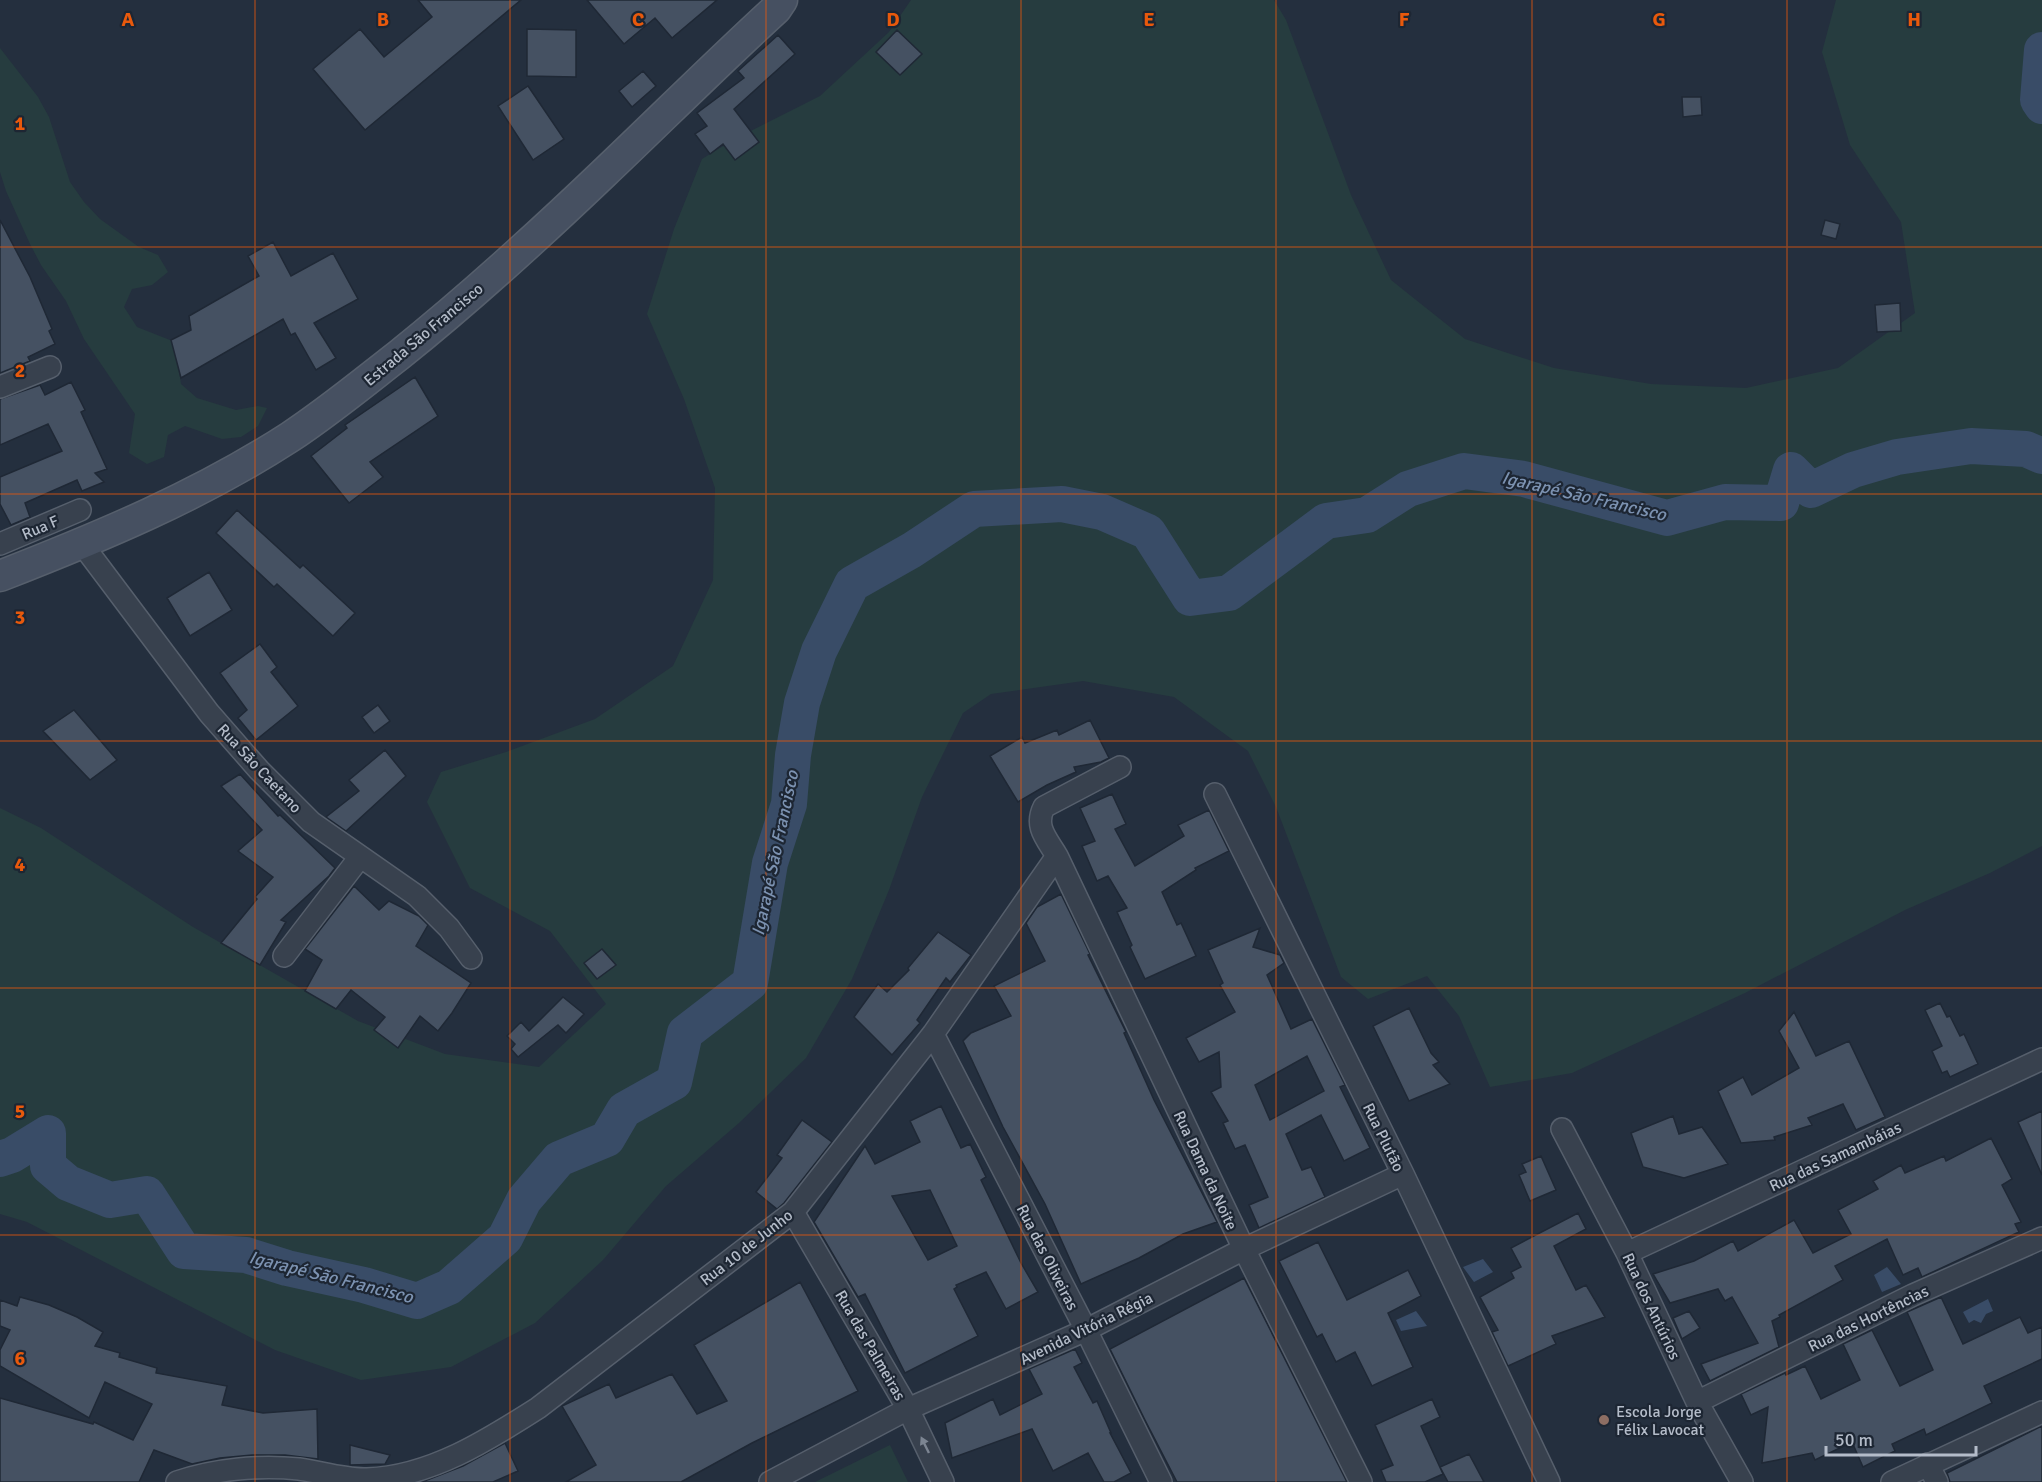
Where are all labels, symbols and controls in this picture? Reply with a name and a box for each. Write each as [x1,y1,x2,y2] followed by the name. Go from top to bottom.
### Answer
[122,7,135,32] text: A
[377,7,389,32] text: B
[632,7,644,32] text: C
[886,7,900,32] text: D
[1143,7,1155,32] text: E
[1399,7,1410,32] text: F
[1652,7,1666,32] text: G
[1907,7,1921,32] text: H
[15,111,26,136] text: 1
[360,279,487,391] street label: Estrada São Francisco
[15,358,25,383] text: 2
[1500,466,1670,526] water label: Igarapé São Francisco
[19,511,62,545] street label: Rua F
[15,605,25,630] text: 3
[213,720,306,817] street label: Rua São Caetano
[747,767,804,937] water label: Igarapé São Francisco
[15,852,26,877] text: 4
[15,1099,25,1124] text: 5
[1358,1100,1408,1175] street label: Rua Plutão
[1169,1108,1241,1233] street label: Rua Dama da Noite
[1766,1118,1905,1196] street label: Rua das Samambáias
[1012,1201,1082,1314] street label: Rua das Oliveiras
[696,1205,797,1290] street label: Rua 10 de Junho
[247,1246,417,1308] water label: Igarapé São Francisco
[1618,1250,1685,1363] street label: Rua dos Antúrios
[1805,1281,1932,1357] street label: Rua das Hortências
[830,1287,910,1404] street label: Rua das Palmeiras
[1017,1288,1156,1370] street label: Avenida Vitória Régia
[15,1346,26,1371] text: 6
[1616,1402,1705,1440] place label: Escola Jorge Félix Lavocat
[1597,1413,1611,1427] marker: Escola Jorge Félix Lavocat
[1826,1419,1976,1457] scale bar
[1835,1429,1873,1451] text: 50 m
[921,1437,930,1454] one-way arrow

